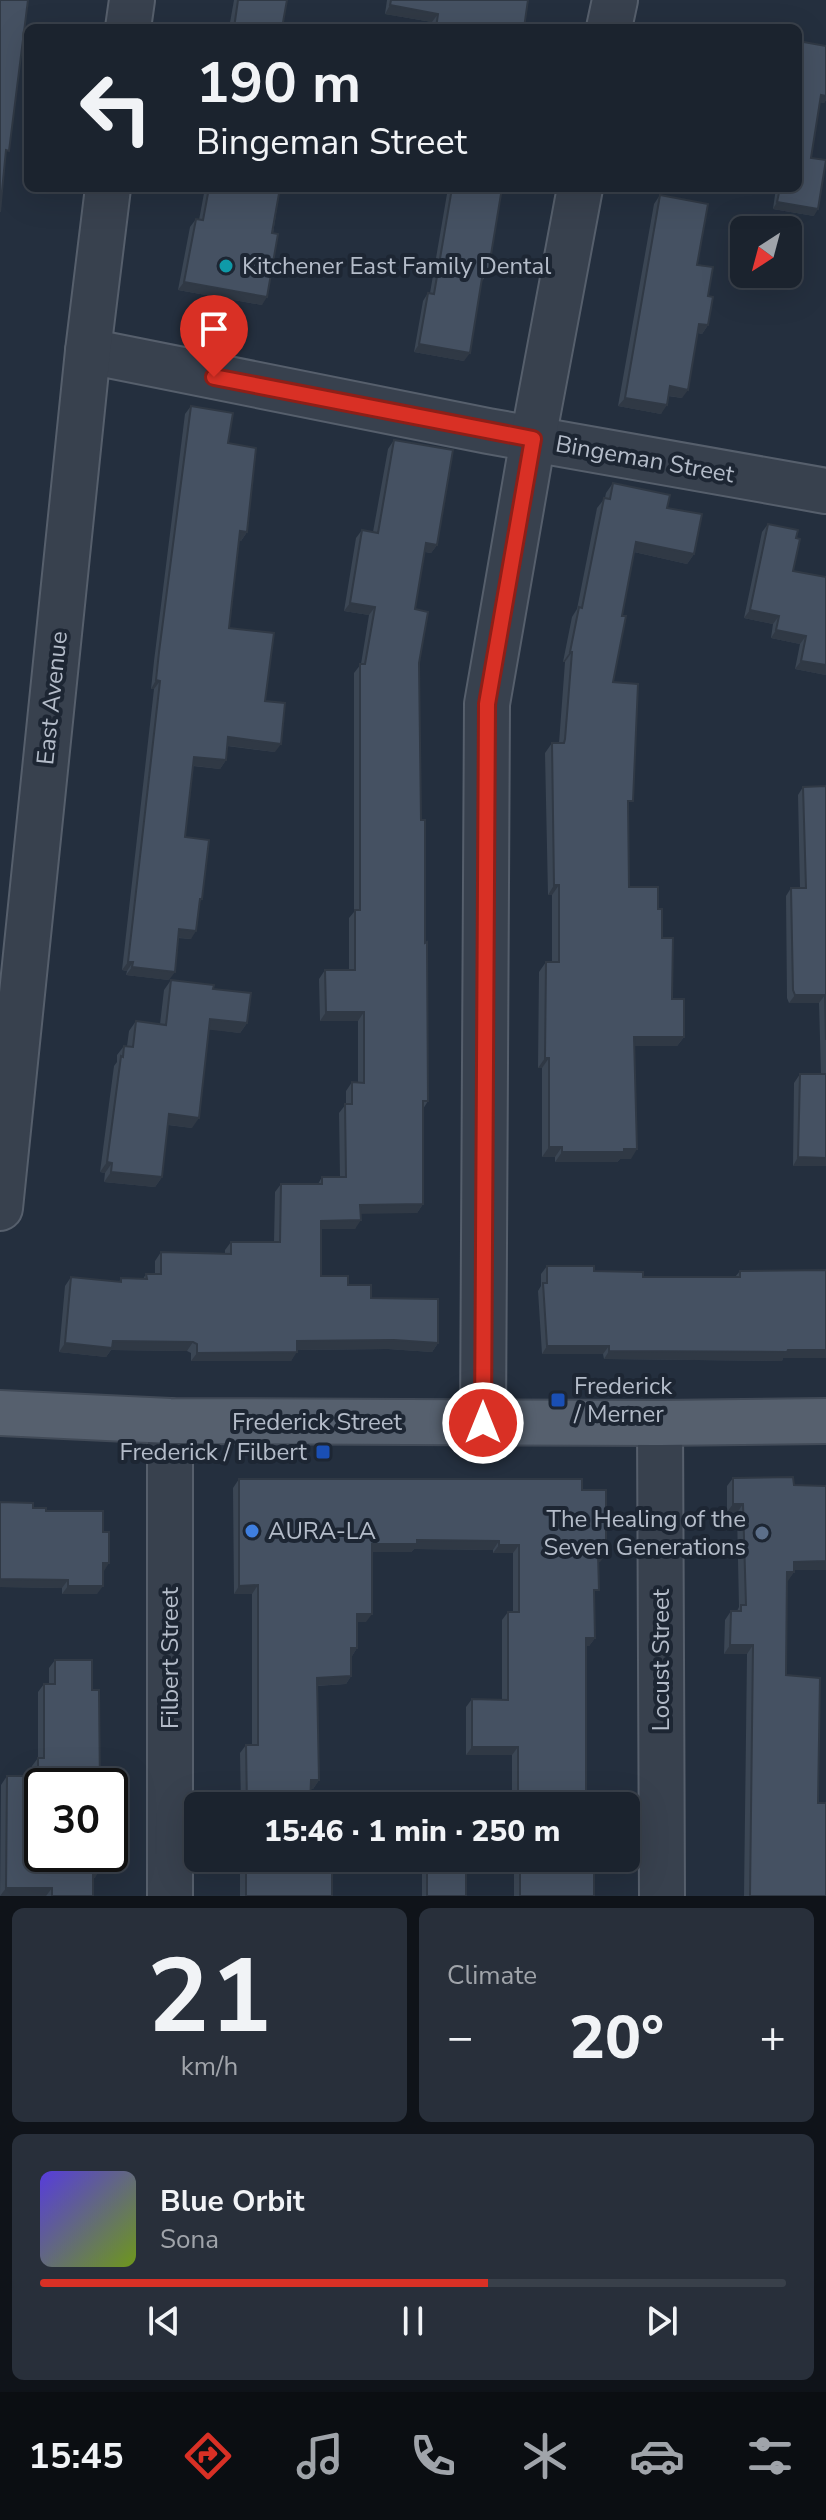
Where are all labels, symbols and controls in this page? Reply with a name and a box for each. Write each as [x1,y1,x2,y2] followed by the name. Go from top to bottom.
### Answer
[196,45,361,122] text: 190 m
[64,56,168,160] icon: left
[196,118,467,167] text: Bingeman Street
[730,216,802,288] north arrow
[730,216,802,288] map controls
[242,250,551,282] place label: Kitchener East Family Dental
[217,257,235,275] marker: Kitchener East Family Dental
[180,295,248,377] pin
[192,307,236,351] icon: arrive
[553,428,737,491] street label: Bingeman Street
[29,630,75,766] street label: East Avenue
[573,1370,673,1430] place label: Frederick / Merner
[441,1381,525,1465] position arrow
[549,1391,567,1409] marker: Frederick / Merner
[232,1406,402,1438] street label: Frederick Street
[120,1436,308,1468] place label: Frederick / Filbert
[314,1443,332,1461] marker: Frederick / Filbert
[544,1503,746,1563] place label: The Healing of the Seven Generations
[268,1515,376,1547] place label: AURA-LA
[243,1522,261,1540] marker: AURA-LA
[753,1524,771,1542] marker: The Healing of the Seven Generations
[154,1586,186,1729] street label: Filbert Street
[645,1588,677,1731] street label: Locust Street
[24,1768,128,1872] speed limit sign: 30
[264,1811,560,1852] text: 15:46 · 1 min · 250 m
[147,1926,272,2068] text: 21
[447,1958,537,1993] text: Climate
[569,1997,664,2079] text: 20°
[447,2008,473,2068] text: −
[760,2008,786,2068] text: +
[181,2049,238,2084] text: km/h
[160,2181,304,2222] text: Blue Orbit
[160,2222,219,2257] text: Sona
[142,2299,186,2343] icon: previous
[391,2299,435,2343] icon: pause
[640,2299,684,2343] icon: next
[180,2428,236,2484] icon: directions
[292,2428,348,2484] icon: music
[405,2428,461,2484] icon: phone
[517,2428,573,2484] icon: climate
[629,2428,685,2484] icon: car
[742,2428,798,2484] icon: filters
[28,2432,124,2481] text: 15:45

